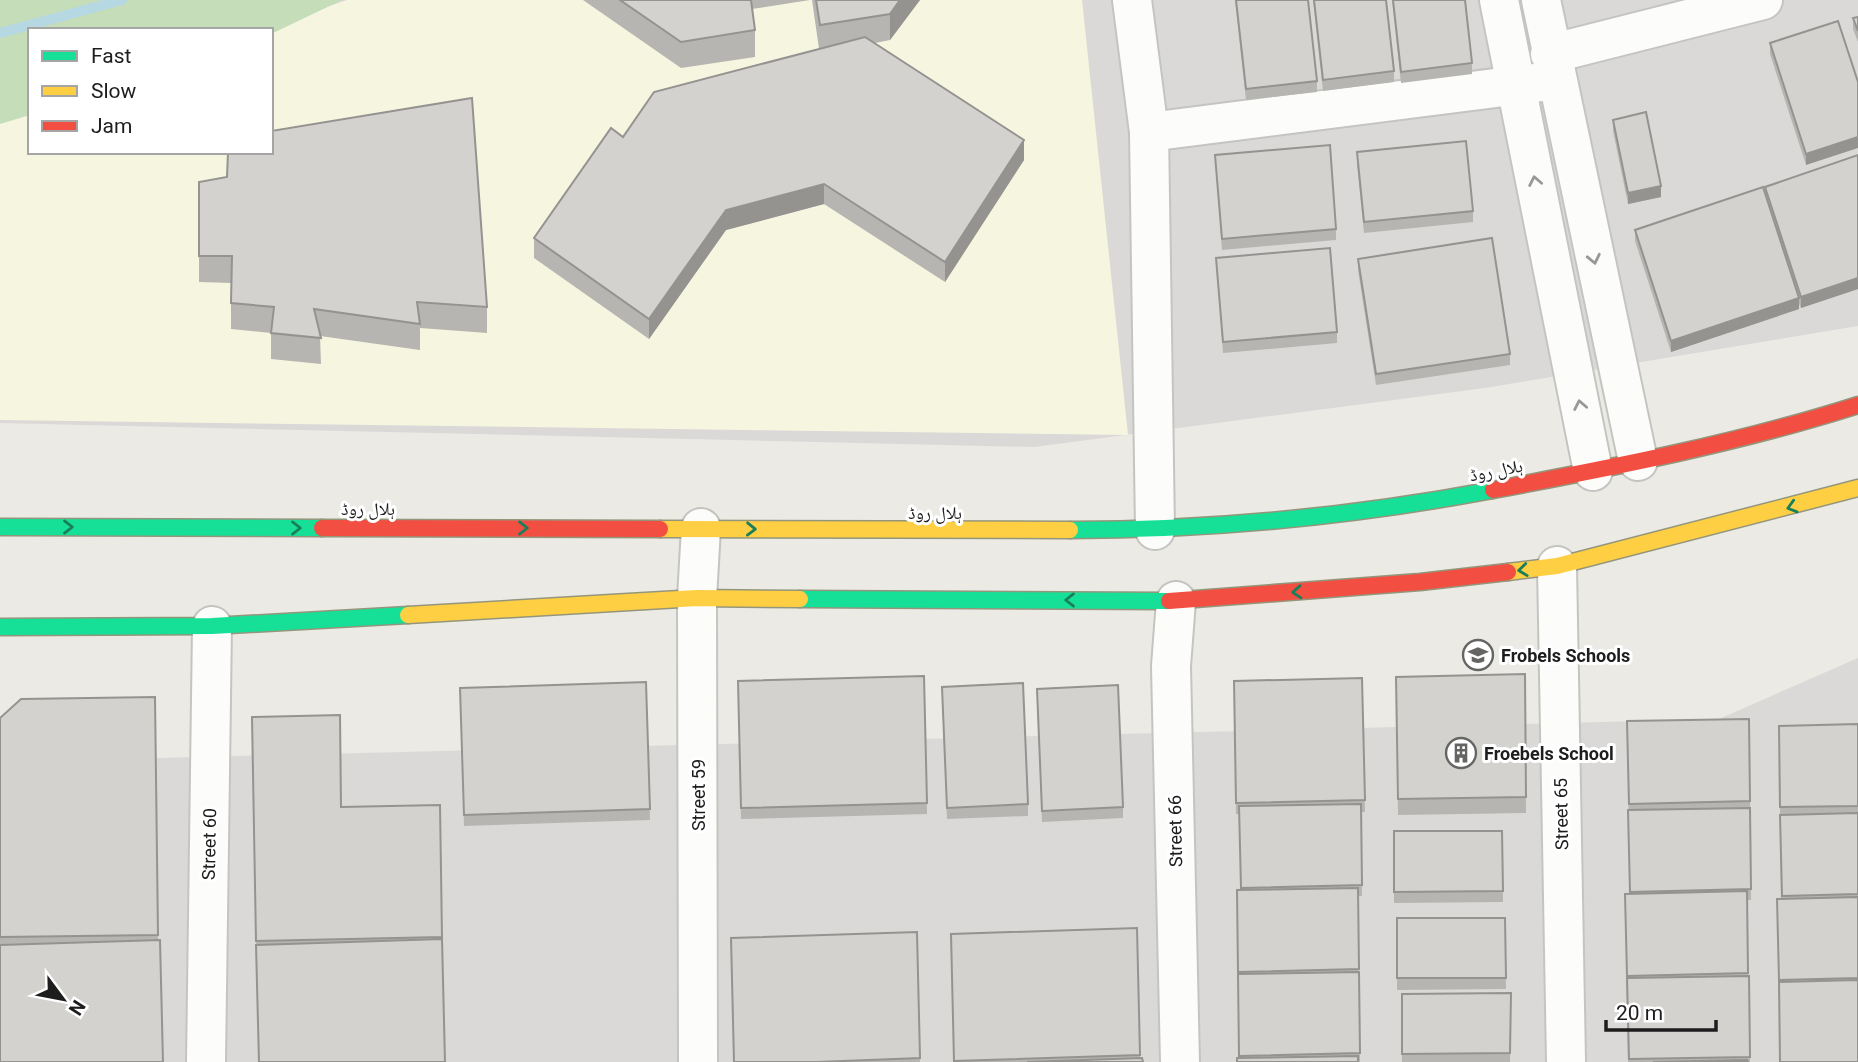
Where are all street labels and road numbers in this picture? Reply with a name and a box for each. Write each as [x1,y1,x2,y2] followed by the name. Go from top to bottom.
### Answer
[1468,455,1525,486] street label: ہلال روڈ
[341,498,395,520] street label: ہلال روڈ
[908,502,962,524] street label: ہلال روڈ
[688,759,709,831] street label: Street 59
[1550,778,1572,850] street label: Street 65
[1164,795,1186,867] street label: Street 66
[198,808,220,880] street label: Street 60

